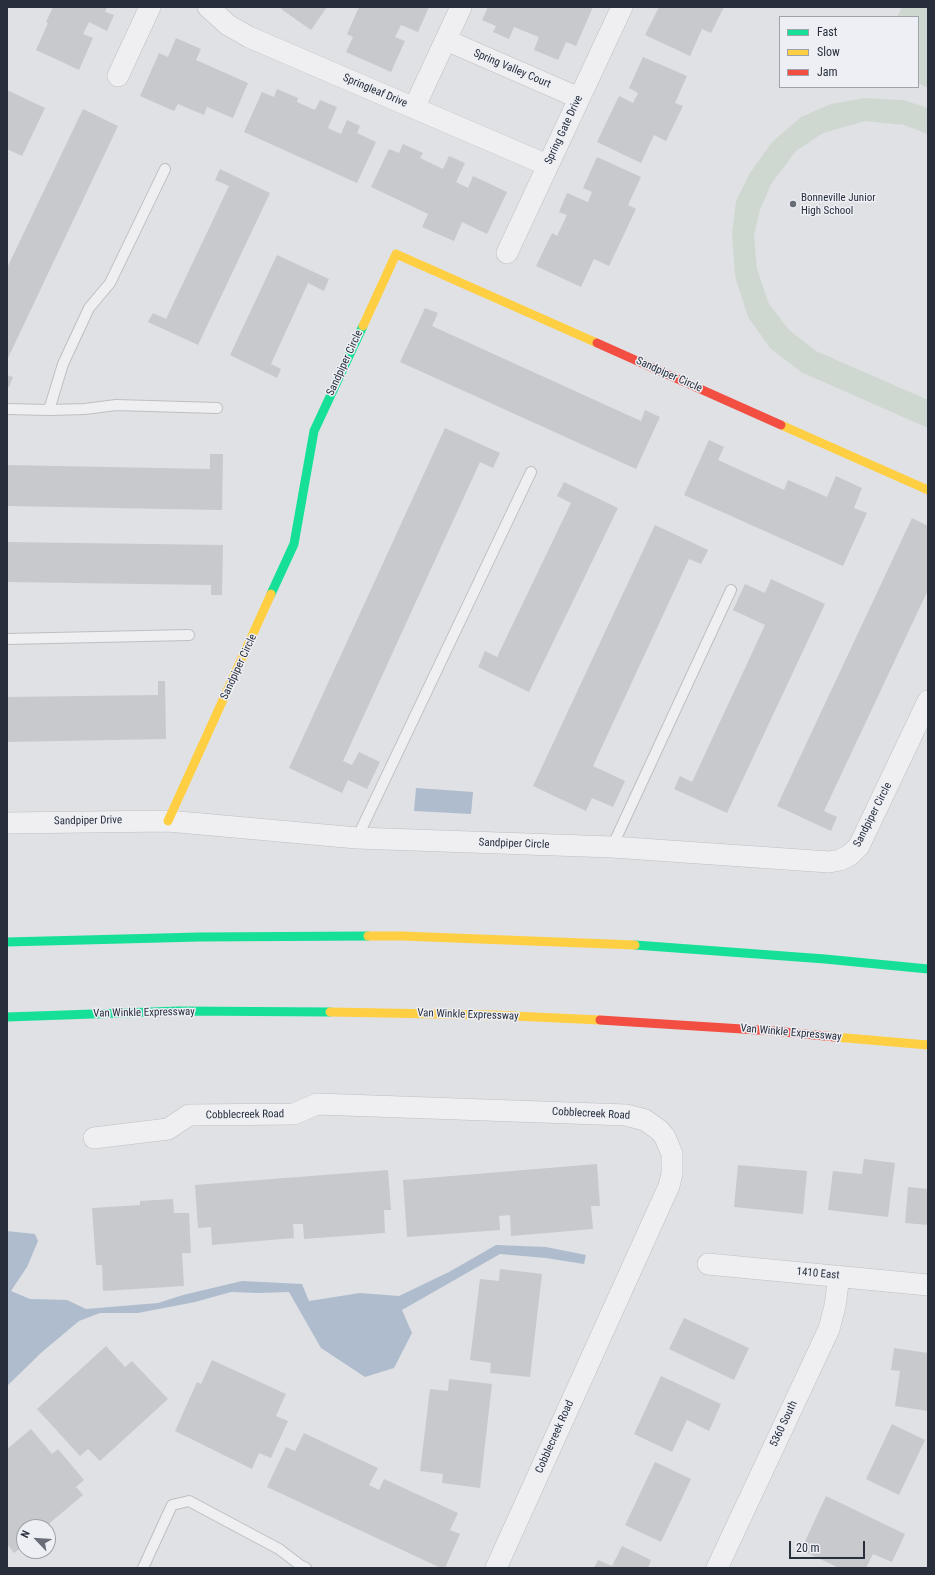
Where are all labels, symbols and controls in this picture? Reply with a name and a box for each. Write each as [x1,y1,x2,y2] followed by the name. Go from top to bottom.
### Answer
[779,16,919,88] legend
[817,25,837,39] text: Fast
[817,45,840,59] text: Slow
[471,47,553,91] street label: Spring Valley Court
[817,65,838,79] text: Jam
[341,72,409,110] street label: Springleaf Drive
[542,93,586,167] street label: Spring Gate Drive
[801,191,876,217] place label: Bonneville Junior High School
[788,199,798,209] marker: Bonneville Junior High School
[324,328,366,398] street label: Sandpiper Circle
[634,355,704,395] street label: Sandpiper Circle
[218,632,260,702] street label: Sandpiper Circle
[851,780,895,850] street label: Sandpiper Circle
[54,814,122,828] street label: Sandpiper Drive
[478,836,550,852] street label: Sandpiper Circle
[93,1006,195,1020] street label: Van Winkle Expressway
[417,1007,519,1023] street label: Van Winkle Expressway
[740,1022,842,1044] street label: Van Winkle Expressway
[551,1105,631,1123] street label: Cobblecreek Road
[206,1108,284,1122] street label: Cobblecreek Road
[796,1266,840,1282] street label: 1410 East
[533,1398,577,1476] street label: Cobblecreek Road
[768,1399,800,1449] street label: 5360 South
[16,1519,56,1559] north arrow
[18,1528,33,1540] text: N
[791,1533,867,1559] scale bar
[796,1541,820,1555] text: 20 m

